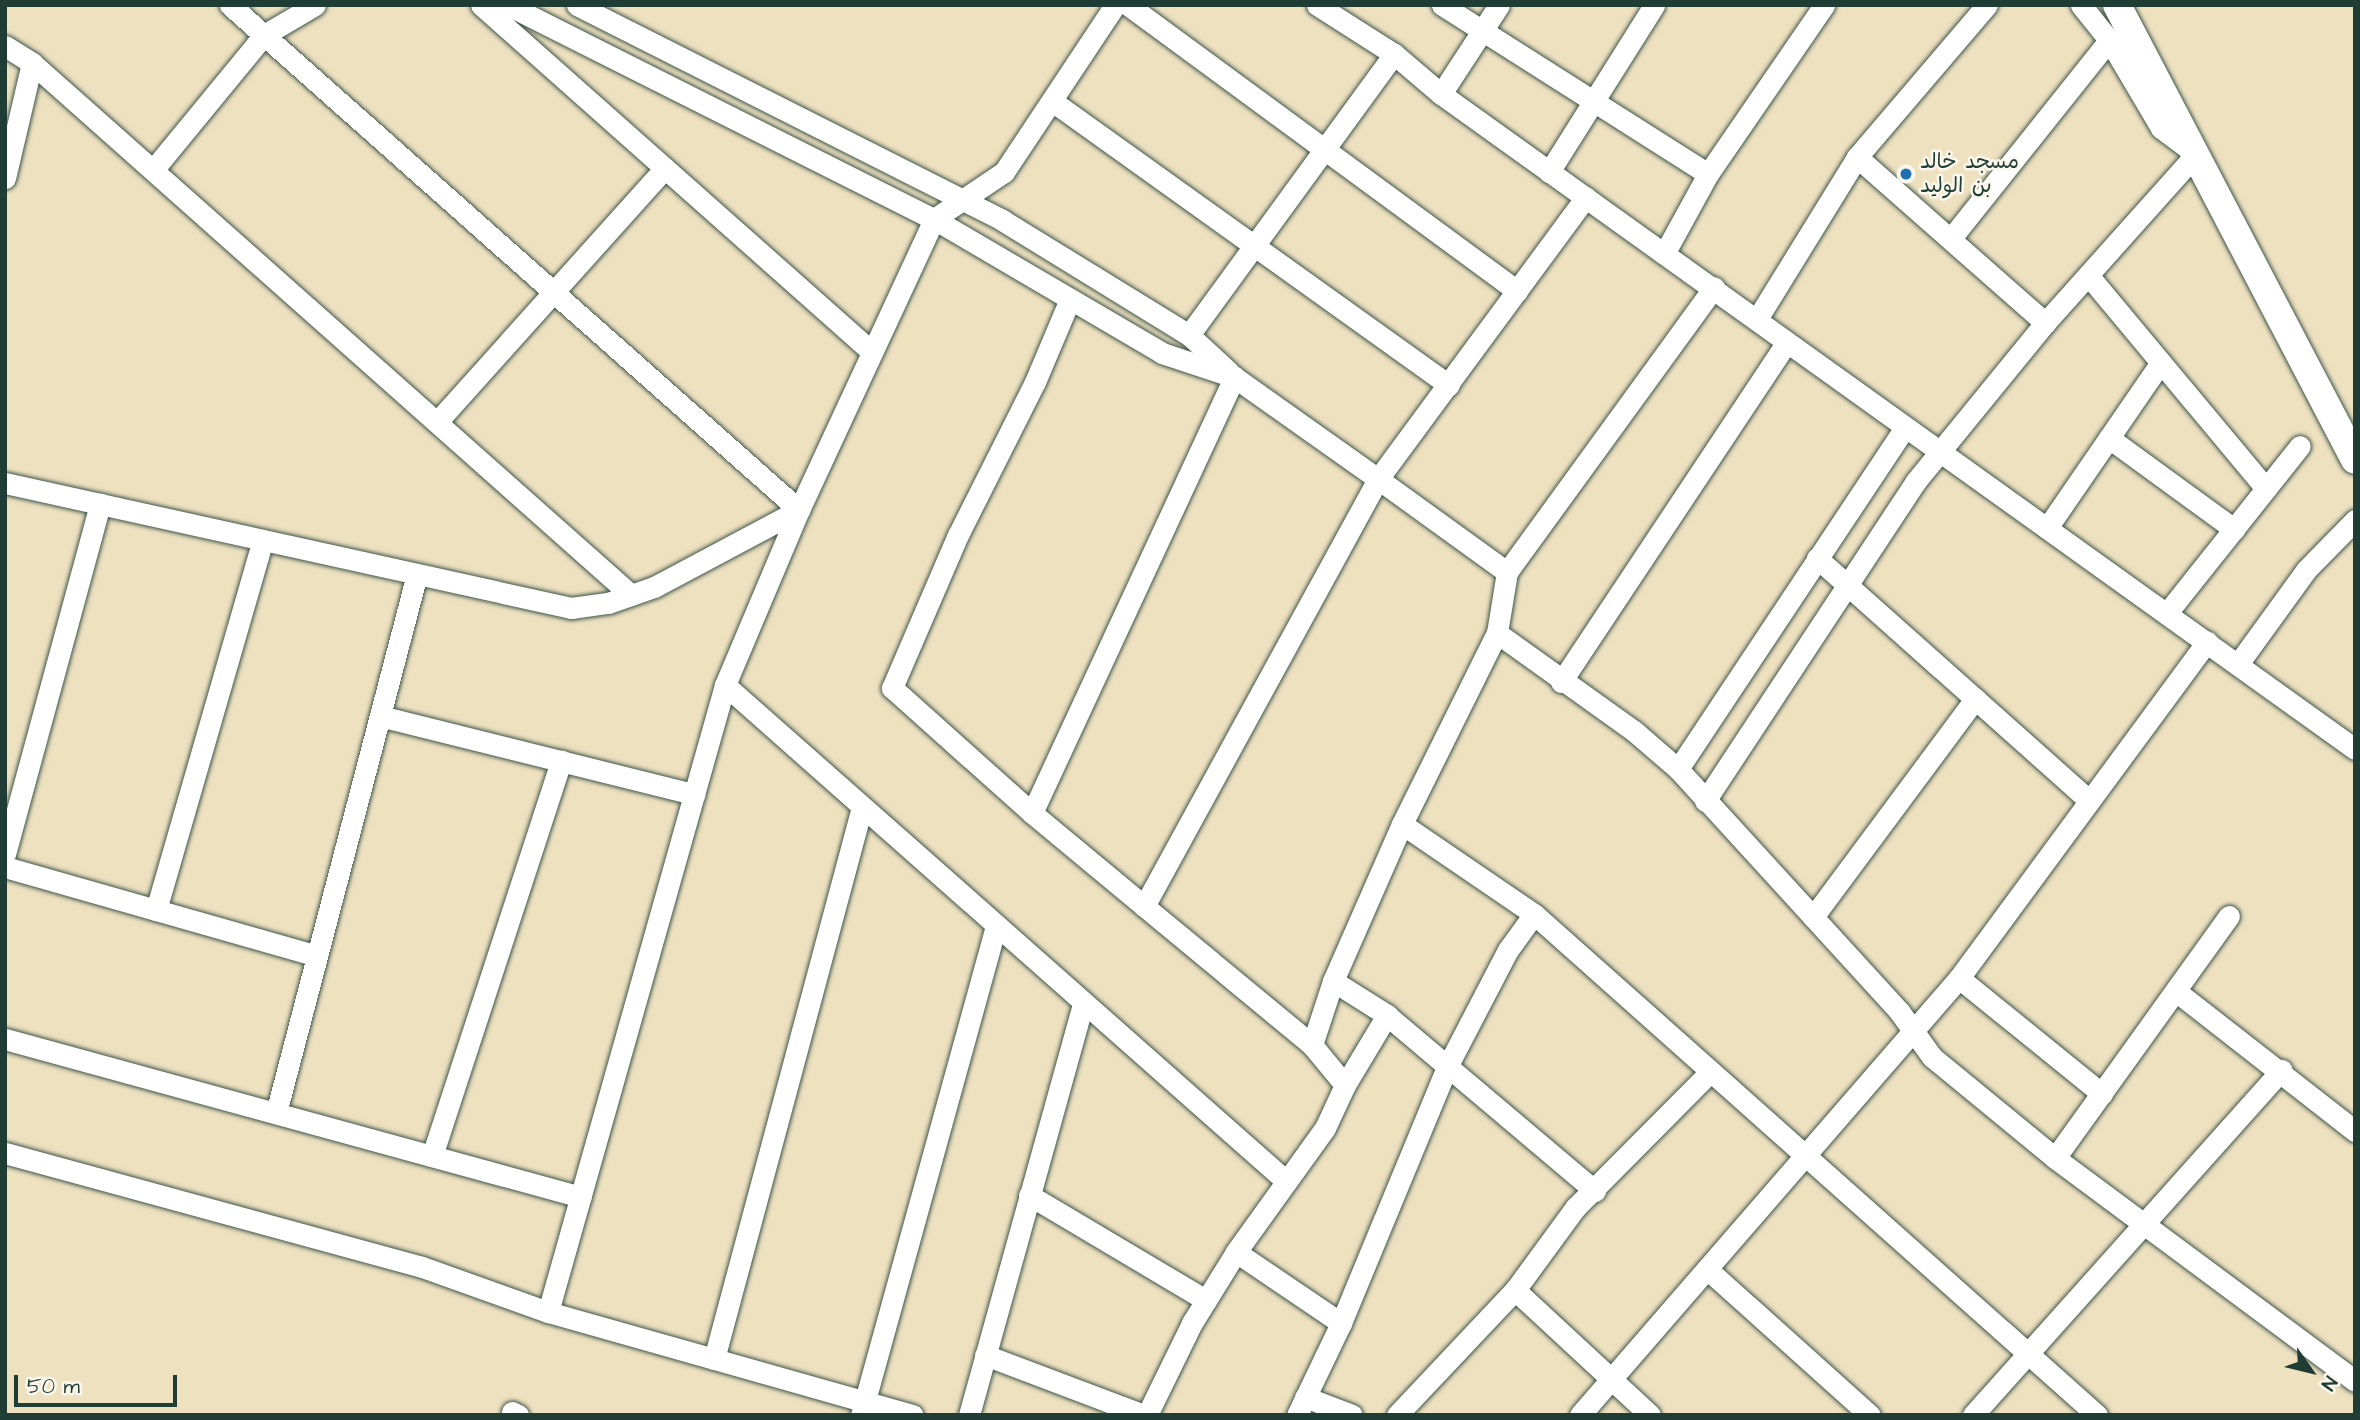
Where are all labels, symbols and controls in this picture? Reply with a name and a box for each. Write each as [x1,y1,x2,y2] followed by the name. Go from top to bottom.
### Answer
[1920,149,2019,199] place label: مسجد خالد بن الوليد
[1898,166,1914,182] marker: مسجد خالد بن الوليد
[2276,1336,2346,1406] north arrow
[18,1360,180,1404] scale bar
[2314,1371,2343,1396] text: N
[27,1372,80,1401] text: 50 m

